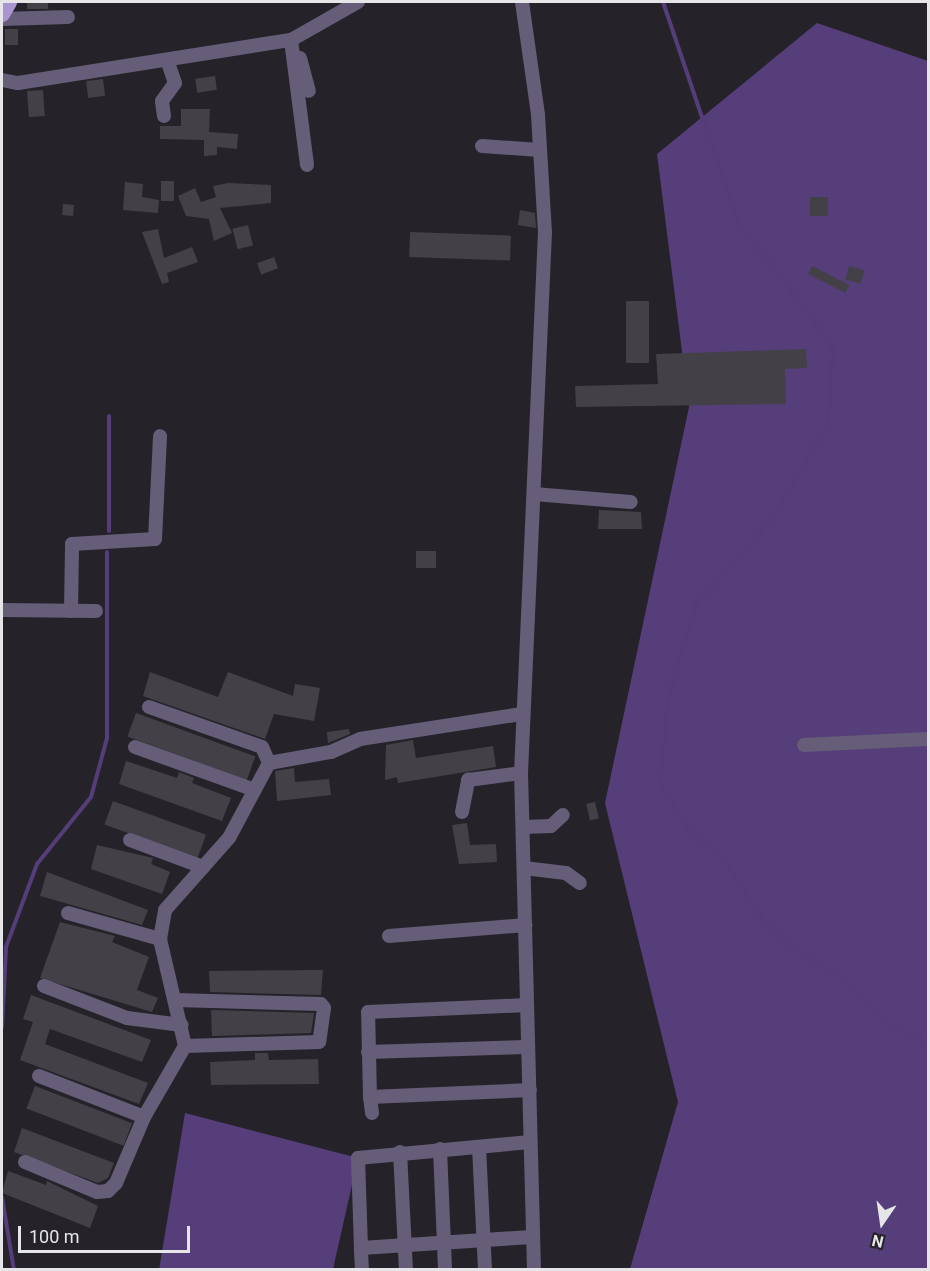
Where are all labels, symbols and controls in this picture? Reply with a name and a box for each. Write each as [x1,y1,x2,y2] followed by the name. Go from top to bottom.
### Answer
[852,1193,912,1253] north arrow
[21,1214,194,1252] scale bar
[29,1226,80,1247] text: 100 m
[870,1231,885,1252] text: N

